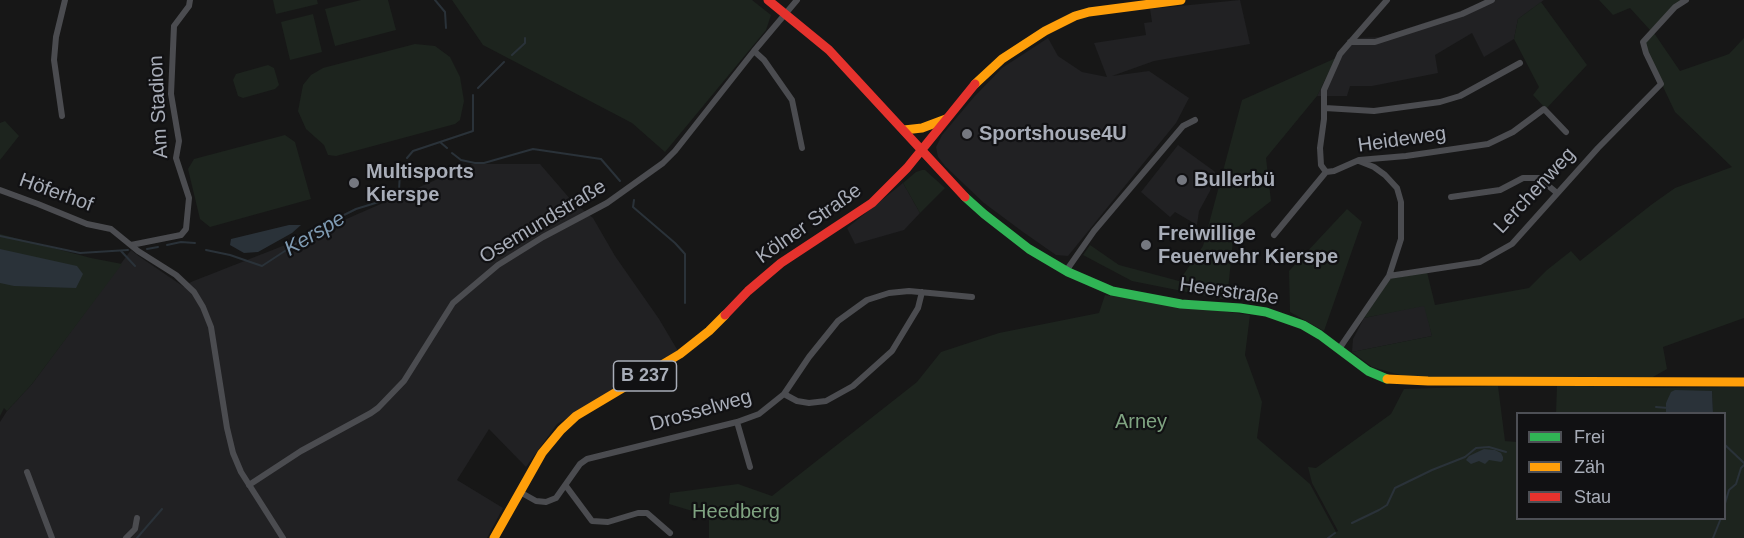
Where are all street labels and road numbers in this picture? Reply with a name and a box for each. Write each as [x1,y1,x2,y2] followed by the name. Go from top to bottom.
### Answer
[144,55,174,159] street label: Am Stadion
[1356,122,1448,158] street label: Heideweg
[1489,143,1581,239] street label: Lerchenweg
[16,169,96,217] street label: Höferhof
[475,175,611,269] street label: Osemundstraße
[752,179,866,269] street label: Kölner Straße
[1178,273,1280,311] street label: Heerstraße
[614,361,676,391] road number: B 237
[647,385,755,437] street label: Drosselweg

